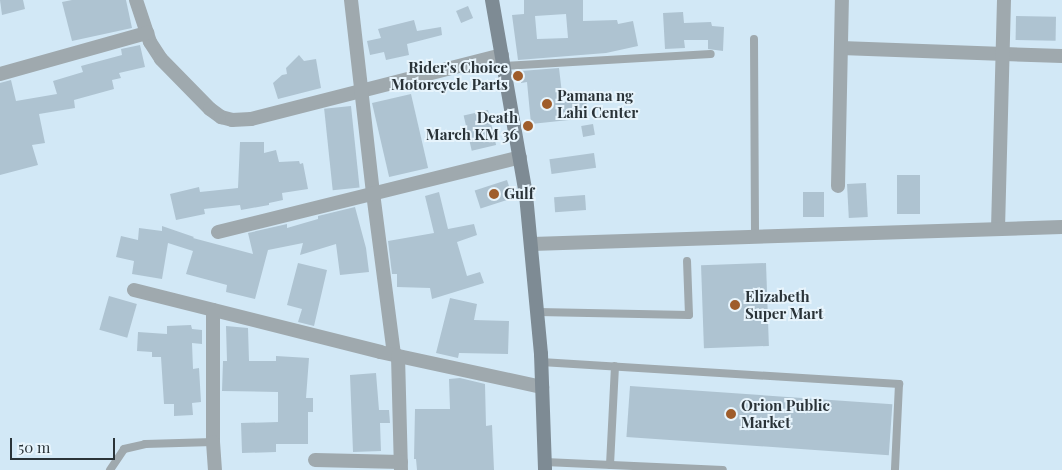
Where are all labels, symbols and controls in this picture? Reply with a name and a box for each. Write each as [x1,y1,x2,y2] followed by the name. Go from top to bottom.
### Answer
[391,58,508,93] place label: Rider's Choice Motorcycle Parts
[512,70,524,82] marker: Rider's Choice Motorcycle Parts
[557,86,638,121] place label: Pamana ng Lahi Center
[541,98,553,110] marker: Pamana ng Lahi Center
[426,108,518,143] place label: Death March KM 36
[522,120,534,132] marker: Death March KM 36
[504,185,534,203] place label: Gulf
[488,188,500,200] marker: Gulf
[745,287,824,322] place label: Elizabeth Super Mart
[729,299,741,311] marker: Elizabeth Super Mart
[741,396,830,431] place label: Orion Public Market
[725,408,737,420] marker: Orion Public Market
[12,428,118,460] scale bar
[18,437,50,457] text: 50 m

